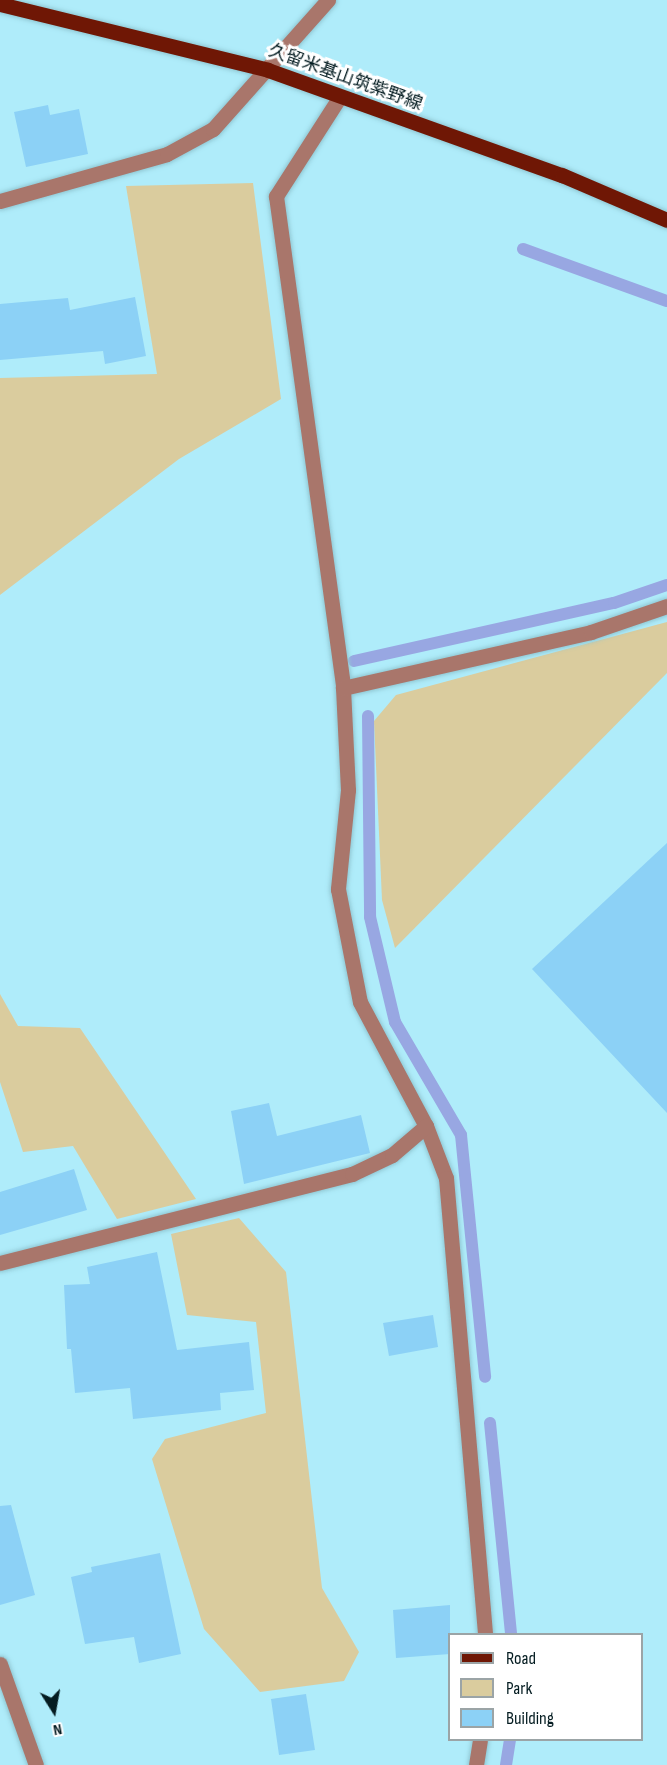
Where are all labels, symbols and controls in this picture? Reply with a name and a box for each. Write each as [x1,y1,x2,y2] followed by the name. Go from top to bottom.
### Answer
[265,40,425,116] street label: 久留米基山筑紫野線
[448,1633,643,1741] legend
[506,1648,536,1669] text: Road
[506,1678,532,1699] text: Park
[24,1681,84,1741] north arrow
[506,1708,554,1729] text: Building
[52,1719,64,1739] text: N

